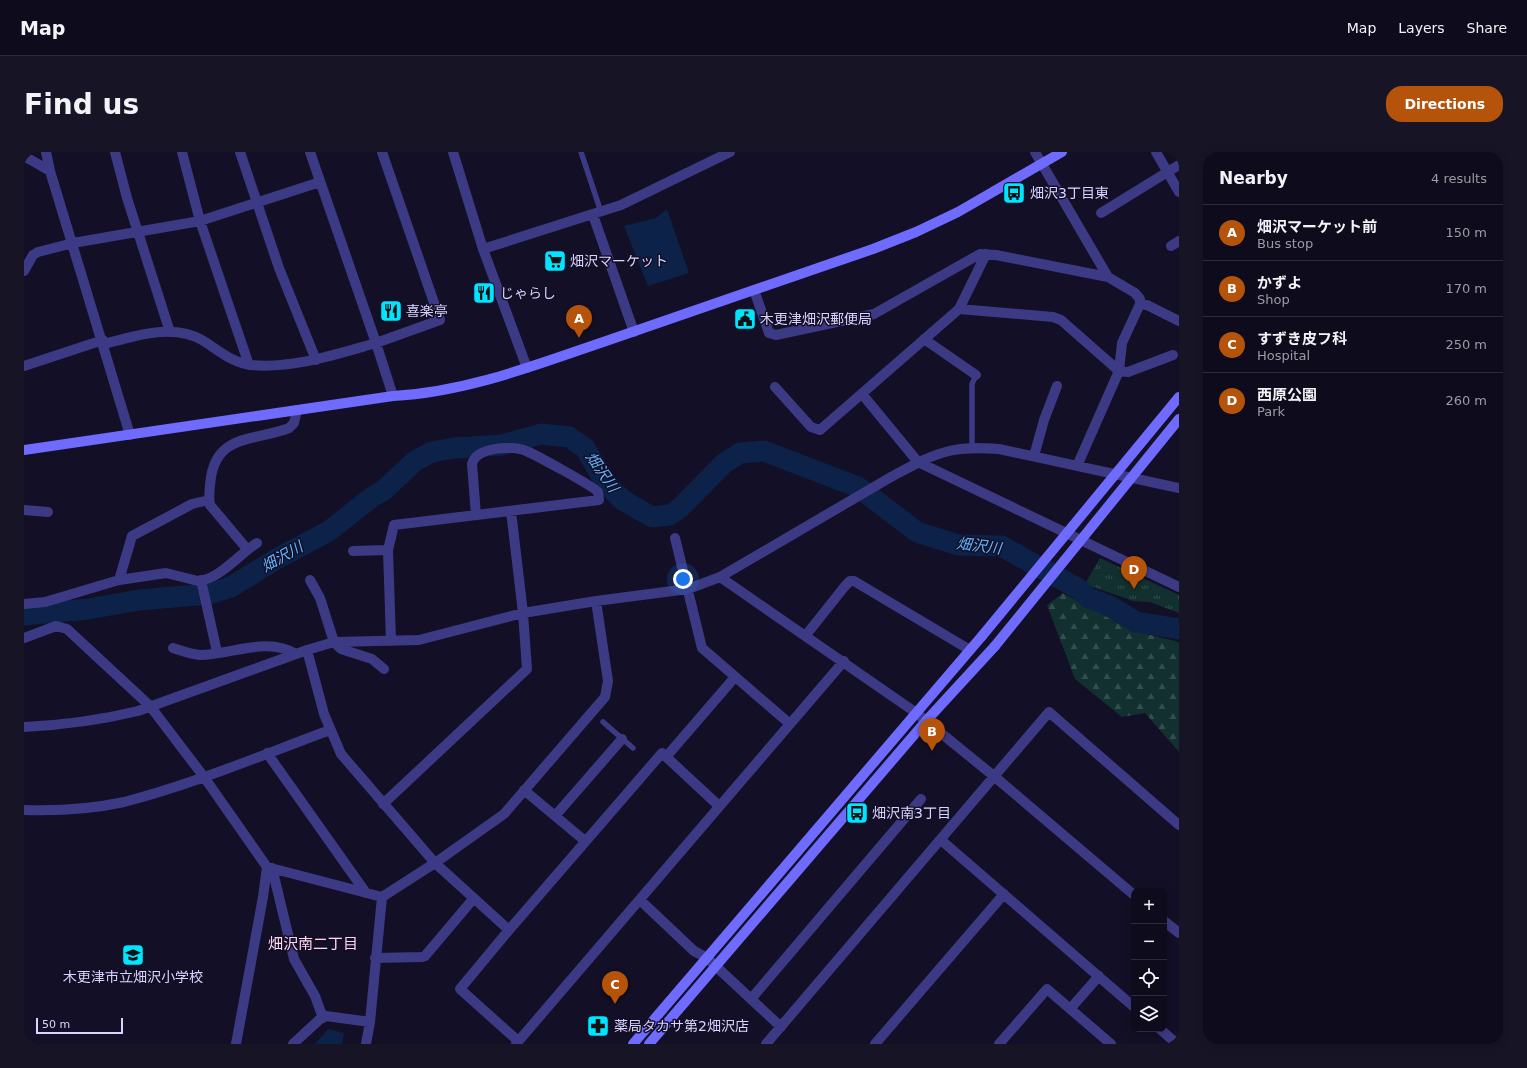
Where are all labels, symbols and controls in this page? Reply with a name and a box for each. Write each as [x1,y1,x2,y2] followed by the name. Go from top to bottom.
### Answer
[20,17,65,39] text: Map
[1347,20,1376,36] text: Map
[1398,20,1445,36] text: Layers
[1467,20,1507,36] text: Share
[1386,86,1503,122] button: Directions
[24,88,139,121] text: Find us
[1219,168,1288,188] text: Nearby
[1431,171,1487,186] text: 4 results
[1001,180,1027,206] bus stop icon: 畑沢3丁目東
[1030,185,1109,201] place label: 畑沢3丁目東
[1257,218,1377,236] text: 畑沢マーケット前
[1227,225,1237,240] text: A
[1445,225,1487,240] text: 150 m
[1257,236,1313,251] text: Bus stop
[542,248,568,274] supermarket icon: 畑沢マーケット
[570,253,668,269] place label: 畑沢マーケット
[1257,274,1302,292] text: かずよ
[471,280,497,306] restaurant icon: じゃらし
[1227,281,1237,296] text: B
[1445,281,1487,296] text: 170 m
[500,285,556,301] place label: じゃらし
[1257,292,1290,307] text: Shop
[378,298,404,324] restaurant icon: 喜楽亭
[406,303,448,319] place label: 喜楽亭
[566,305,592,338] pin: A
[732,306,758,332] public building icon: 木更津畑沢郵便局
[760,311,872,327] place label: 木更津畑沢郵便局
[1257,330,1347,348] text: すずき皮フ科
[1227,337,1237,352] text: C
[1445,337,1487,352] text: 250 m
[1257,348,1310,363] text: Hospital
[1257,386,1317,404] text: 西原公園
[1227,393,1237,408] text: D
[1445,393,1487,408] text: 260 m
[1257,404,1285,419] text: Park
[582,448,623,497] water label: 畑沢川
[956,534,1004,558] water label: 畑沢川
[258,537,308,576] water label: 畑沢川
[1121,556,1147,589] pin: D
[673,569,693,589] your location
[919,718,945,751] pin: B
[844,800,870,826] bus stop icon: 畑沢南3丁目
[872,805,951,821] place label: 畑沢南3丁目
[1131,888,1167,1032] map controls
[1131,888,1167,924] button: +
[1131,924,1167,960] button: −
[268,935,358,953] district label: 畑沢南二丁目
[120,942,146,968] school or university icon: 木更津市立畑沢小学校
[1131,960,1167,996] button: locate
[63,969,203,985] place label: 木更津市立畑沢小学校
[602,971,628,1004] pin: C
[1131,996,1167,1032] button: layers
[585,1013,611,1039] pharmacy icon: 薬局タカサ第2畑沢店
[36,1016,123,1035] scale bar
[42,1018,70,1031] text: 50 m
[614,1018,749,1034] place label: 薬局タカサ第2畑沢店

